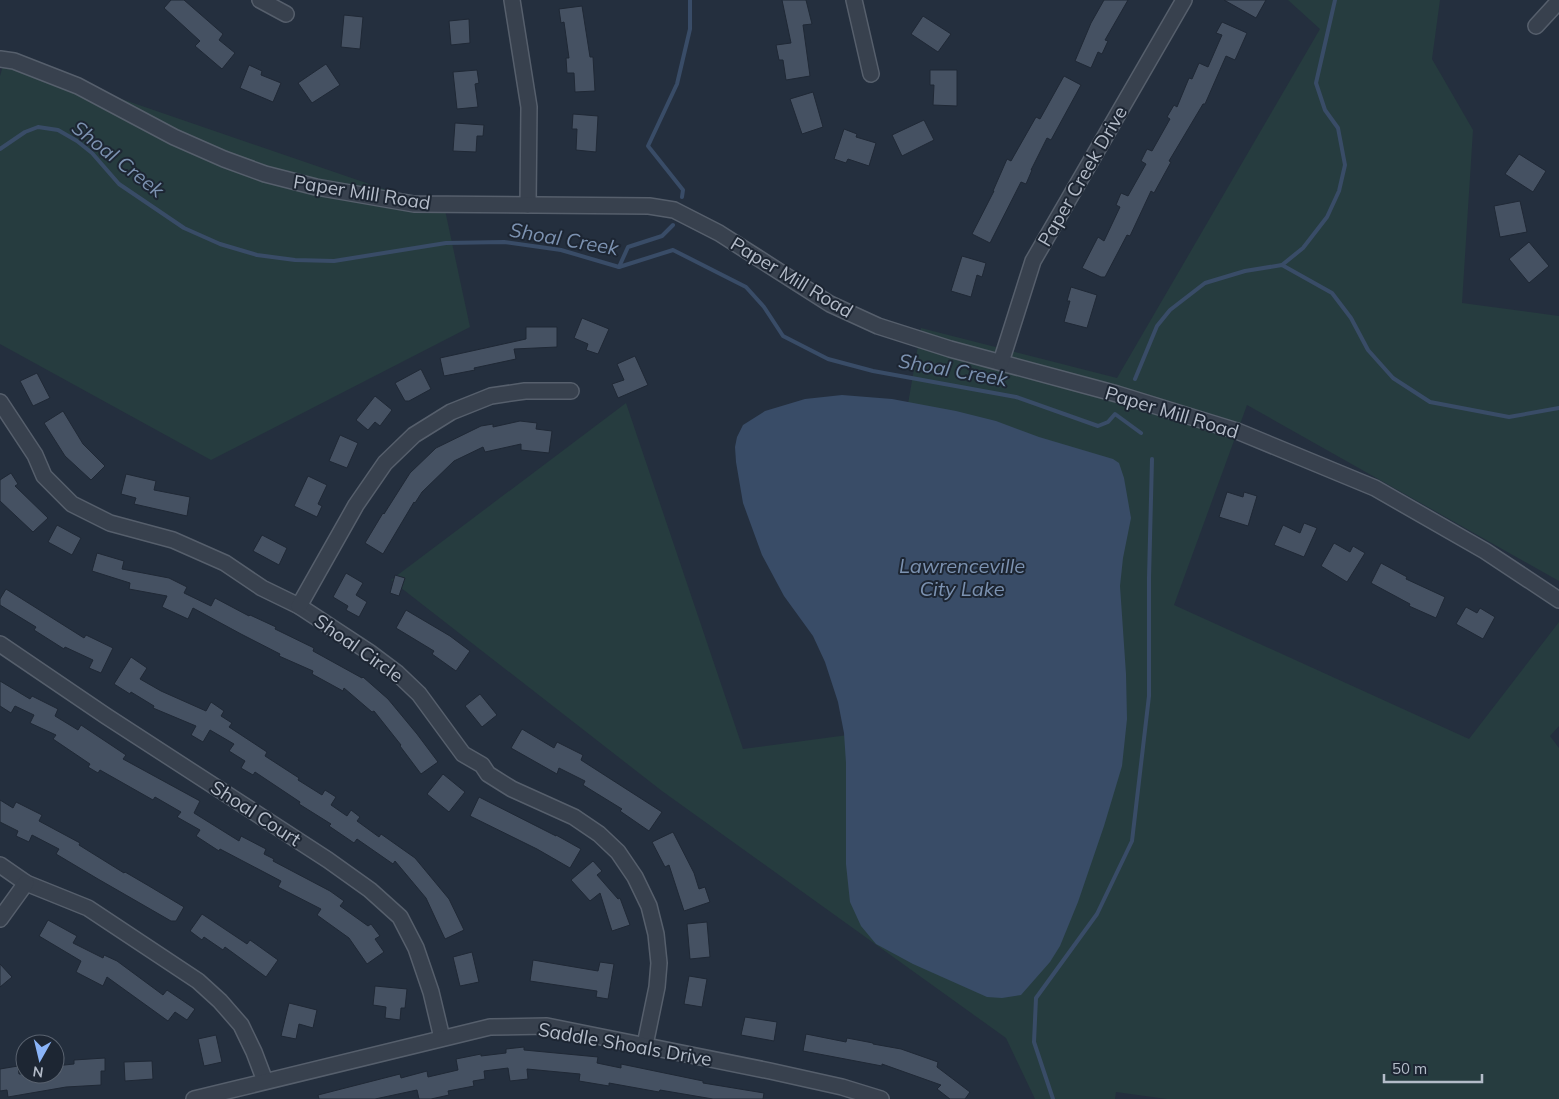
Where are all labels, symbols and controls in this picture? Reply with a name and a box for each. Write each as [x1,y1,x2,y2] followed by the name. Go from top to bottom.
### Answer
[1032,102,1132,250] street label: Paper Creek Drive
[67,115,170,203] water label: Shoal Creek
[292,169,432,215] street label: Paper Mill Road
[508,217,621,261] water label: Shoal Creek
[727,231,857,323] street label: Paper Mill Road
[897,348,1010,392] water label: Shoal Creek
[1102,380,1242,444] street label: Paper Mill Road
[899,553,1025,601] water label: Lawrenceville City Lake
[310,609,408,687] street label: Shoal Circle
[206,775,306,851] street label: Shoal Court
[536,1017,714,1071] street label: Saddle Shoals Drive
[15,1034,65,1084] north arrow
[1384,1052,1482,1084] scale bar
[1392,1059,1427,1078] text: 50 m
[32,1062,45,1082] text: N

